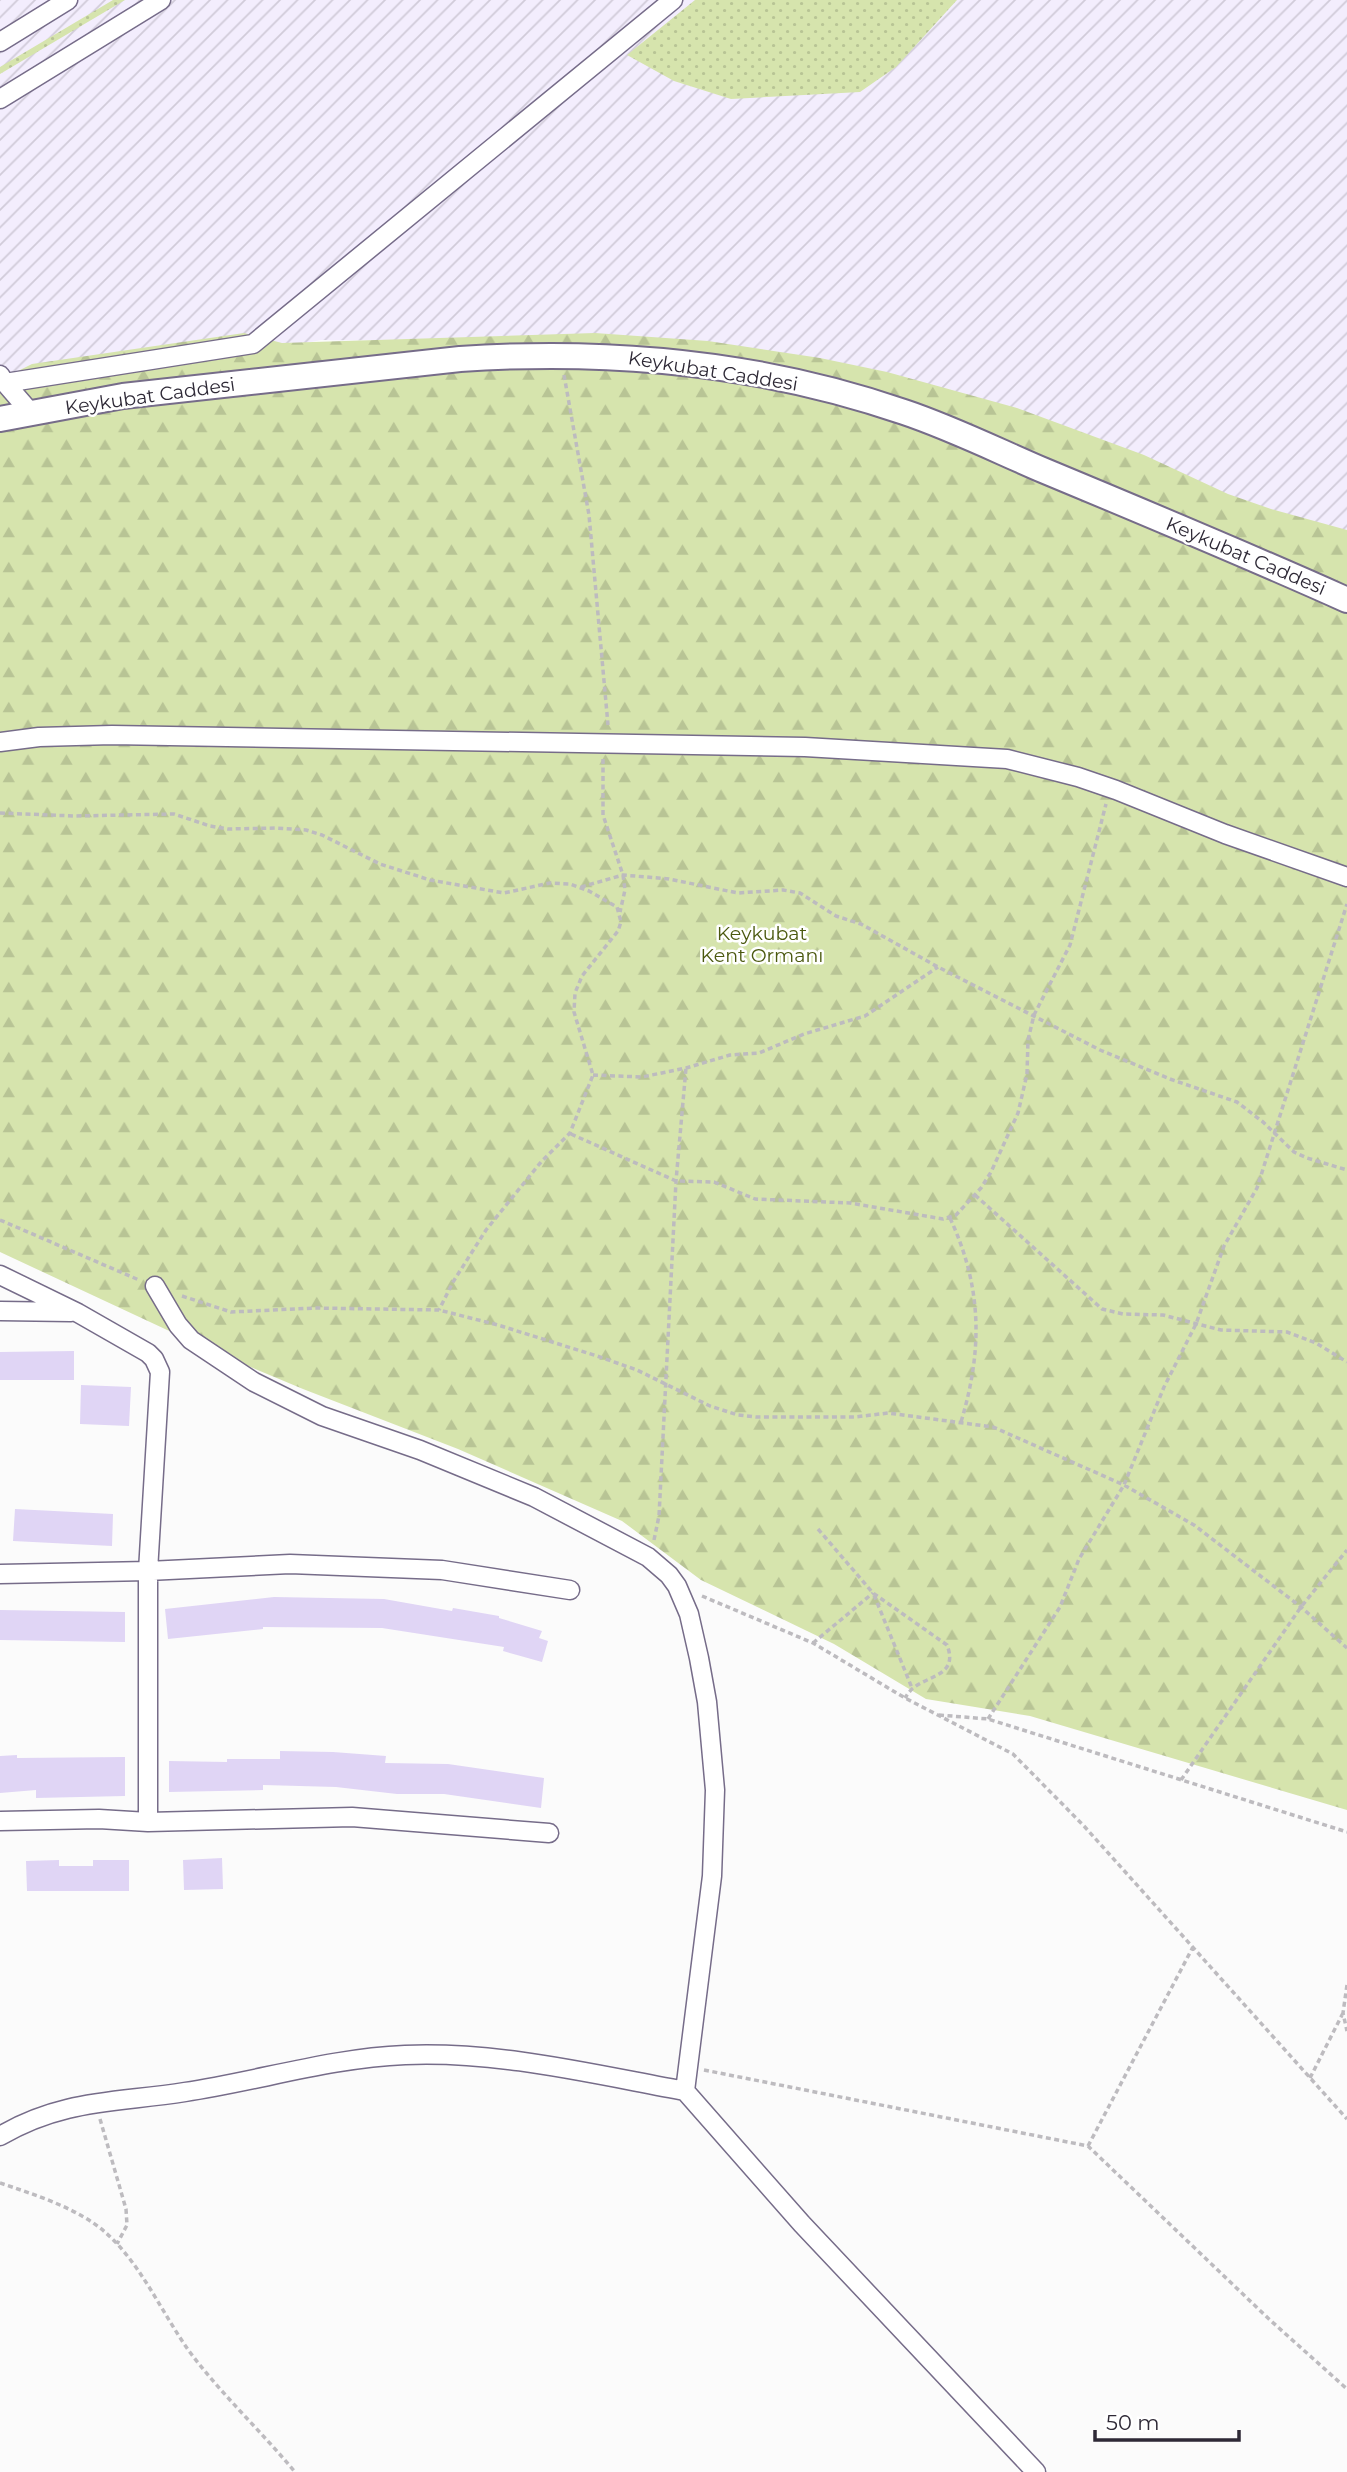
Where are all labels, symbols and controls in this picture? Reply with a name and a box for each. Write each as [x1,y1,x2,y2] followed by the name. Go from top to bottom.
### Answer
[626,346,800,396] street label: Keykubat Caddesi
[63,373,237,419] street label: Keykubat Caddesi
[1163,512,1329,600] street label: Keykubat Caddesi
[701,922,823,967] park label: Keykubat Kent Ormanı
[1095,2398,1238,2442] scale bar
[1106,2410,1160,2435] text: 50 m

